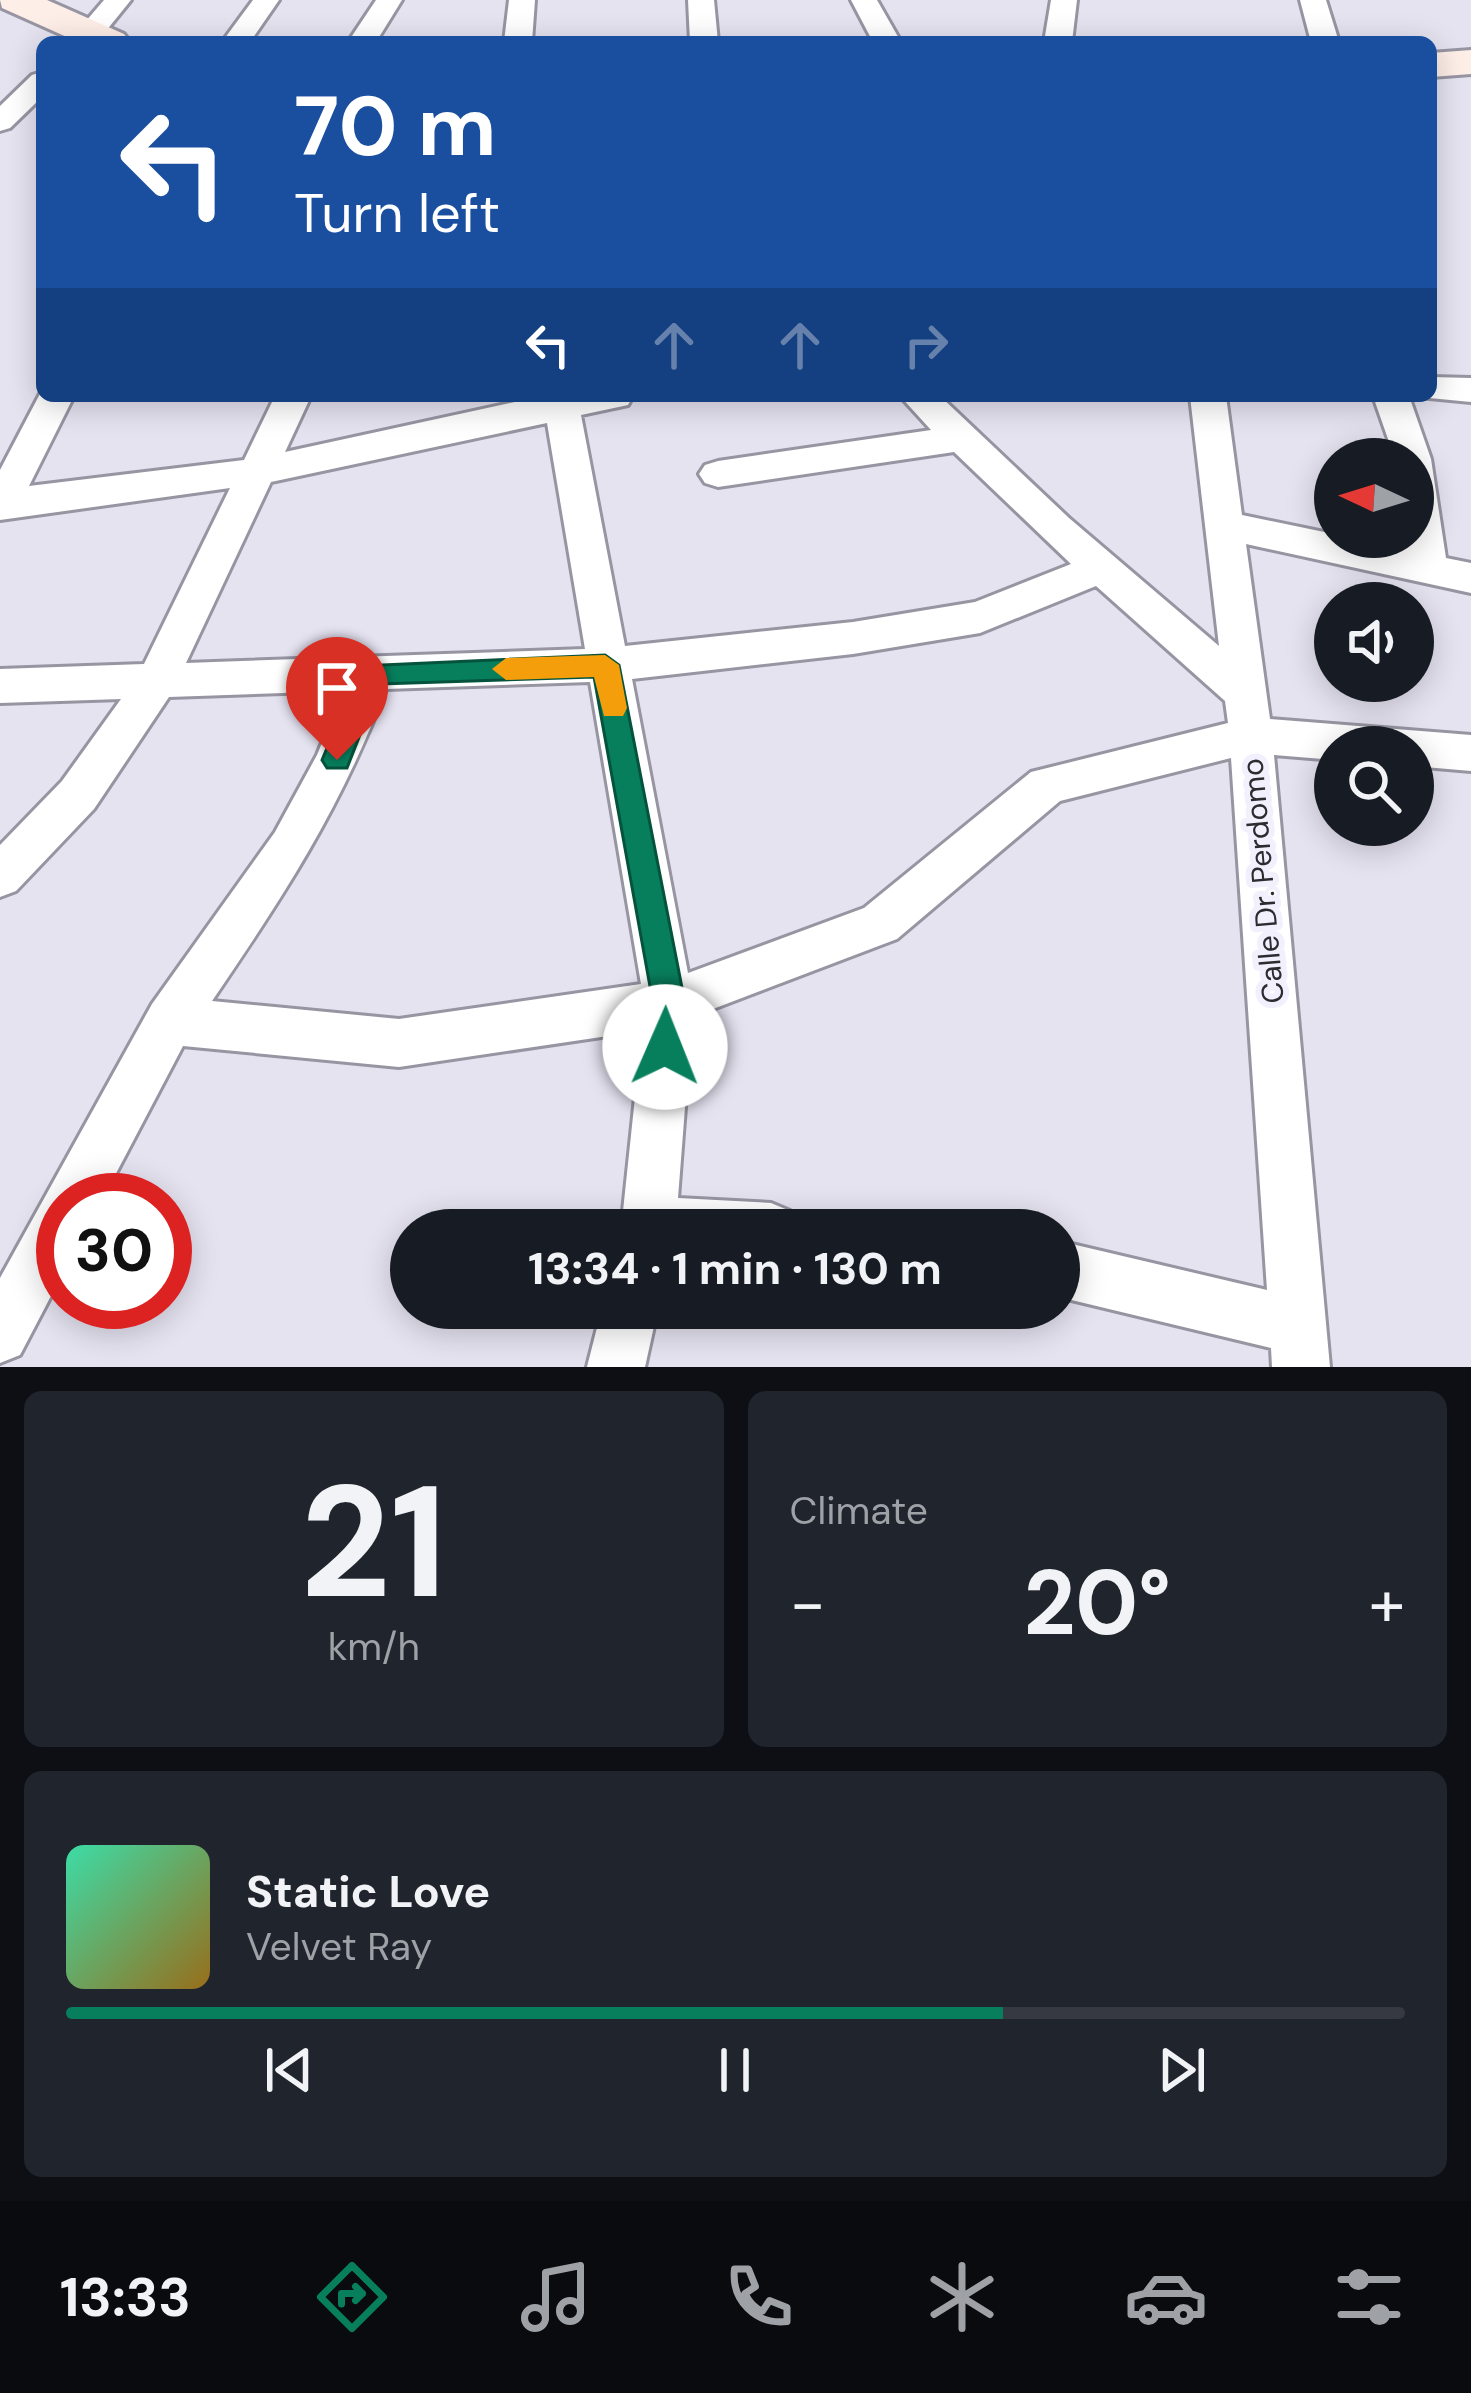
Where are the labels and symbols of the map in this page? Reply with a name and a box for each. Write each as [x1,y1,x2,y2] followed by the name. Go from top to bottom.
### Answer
[1314,438,1434,558] north arrow
[286,637,388,760] pin
[1232,757,1293,1005] street label: Calle Dr. Perdomo
[602,984,728,1110] position arrow
[36,1173,192,1329] speed limit sign: 30

